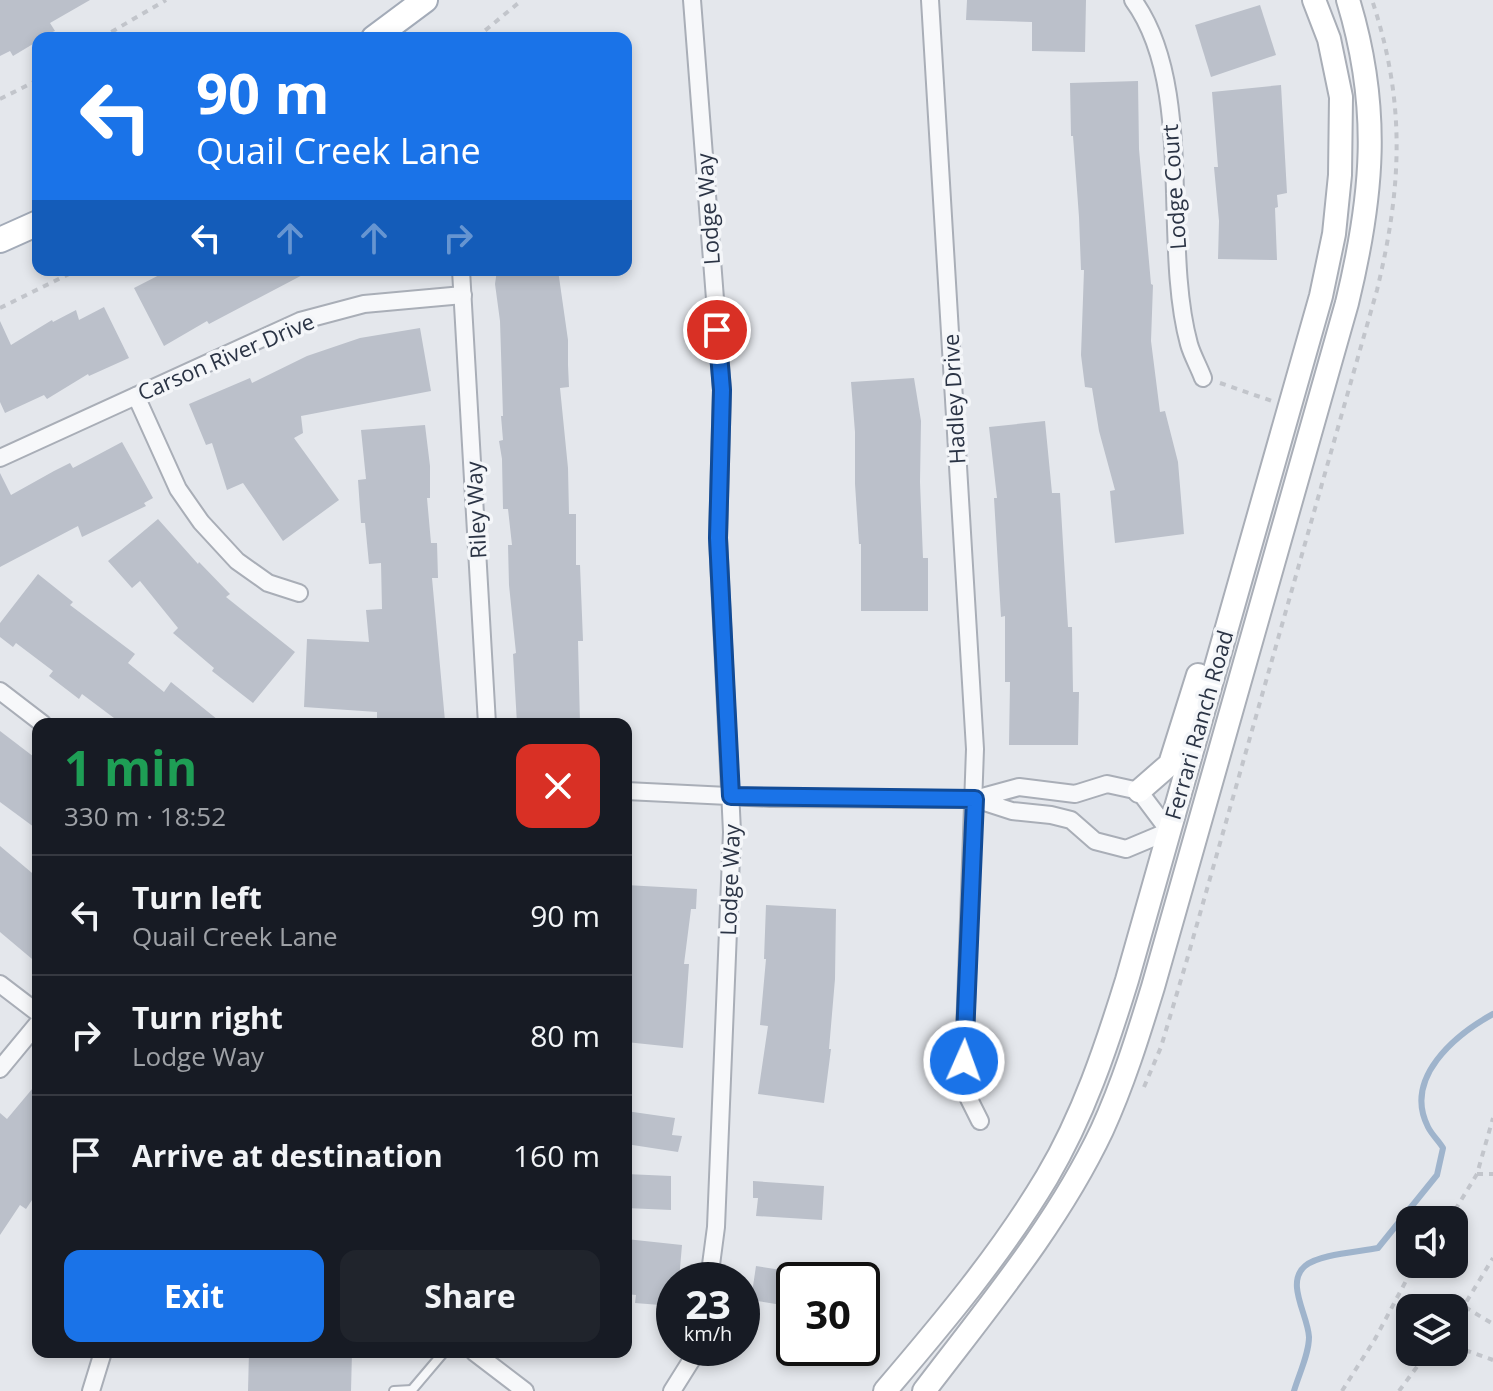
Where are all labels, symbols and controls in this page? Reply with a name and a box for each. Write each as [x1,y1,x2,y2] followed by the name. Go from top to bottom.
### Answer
[196,54,330,130] text: 90 m
[64,64,168,168] icon: left
[1154,123,1192,251] street label: Lodge Court
[196,126,481,175] text: Quail Creek Lane
[688,151,726,266] street label: Lodge Way
[184,216,228,260] icon: left
[268,216,312,260] icon: ahead
[352,216,396,260] icon: ahead
[436,216,480,260] icon: right
[683,296,751,364] pin
[133,305,318,407] street label: Carson River Drive
[695,308,739,352] icon: arrive
[935,333,971,465] street label: Hadley Drive
[457,460,493,559] street label: Riley Way
[1157,627,1239,823] street label: Ferrari Ranch Road
[64,735,197,800] text: 1 min
[516,744,600,828] button: close
[64,798,226,834] text: 330 m · 18:52
[712,823,746,936] street label: Lodge Way
[132,877,262,918] text: Turn left
[64,893,108,937] icon: left
[530,895,600,936] text: 90 m
[132,918,338,954] text: Quail Creek Lane
[132,997,283,1038] text: Turn right
[64,1013,108,1057] icon: right
[530,1015,600,1056] text: 80 m
[922,1019,1006,1103] position arrow
[132,1038,264,1074] text: Lodge Way
[64,1133,108,1177] icon: arrive
[132,1135,443,1176] text: Arrive at destination
[513,1135,600,1176] text: 160 m
[1396,1206,1468,1366] map controls
[1396,1206,1468,1278] button: sound
[64,1250,324,1342] button: Exit
[340,1250,600,1342] button: Share
[776,1262,880,1366] speed limit sign: 30
[685,1276,731,1331] text: 23
[1396,1294,1468,1366] button: layers
[684,1320,732,1347] text: km/h

